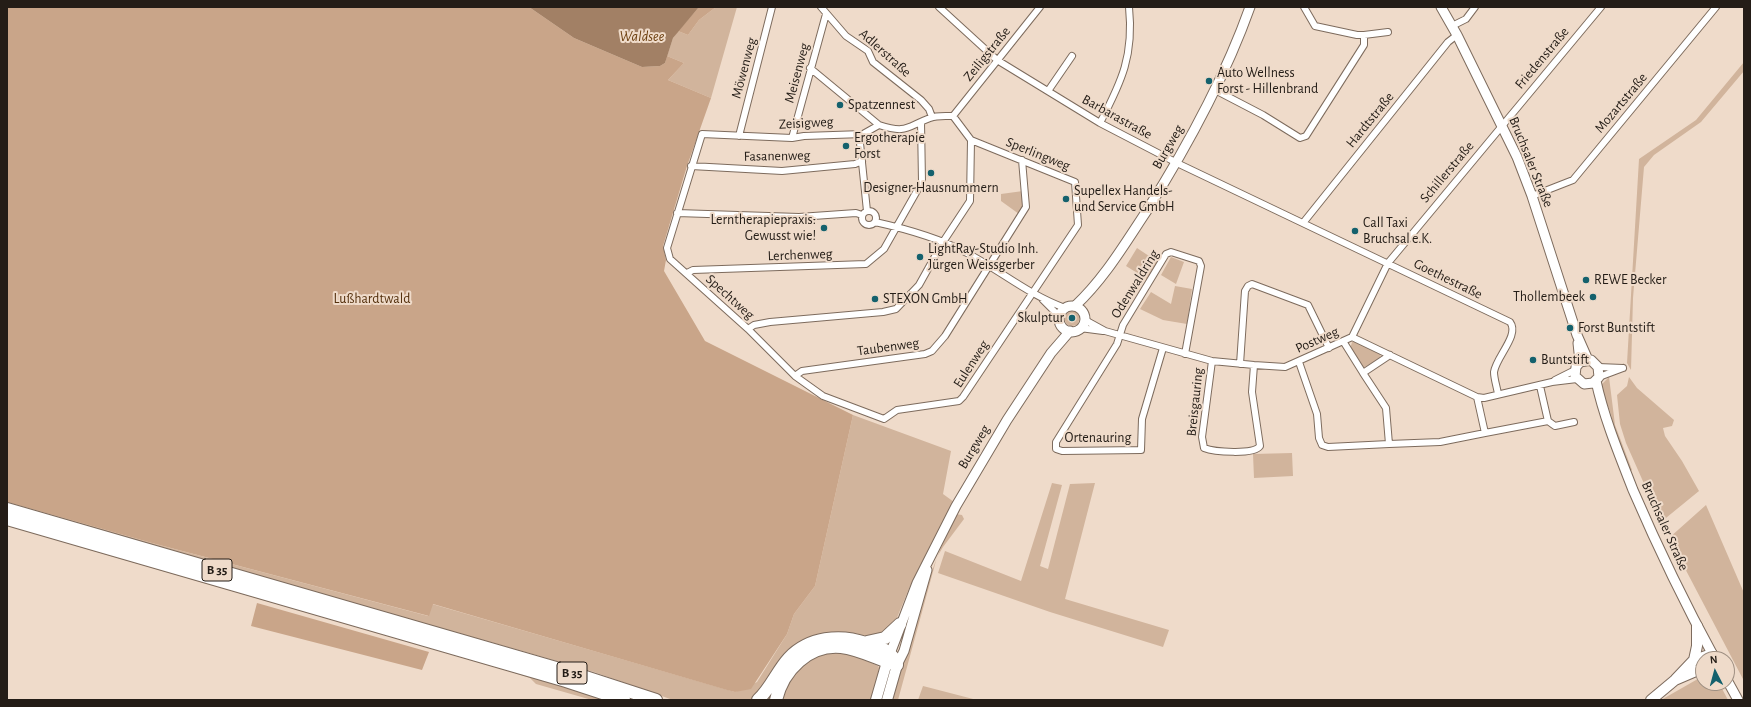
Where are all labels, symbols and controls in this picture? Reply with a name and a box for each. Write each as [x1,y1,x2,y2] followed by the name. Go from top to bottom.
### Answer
[960,23,1014,85] street label: Zeiligstraße
[1511,24,1573,92] street label: Friedenstraße
[856,25,914,81] street label: Adlerstraße
[620,27,664,45] water label: Waldsee
[728,36,760,100] street label: Möwenweg
[781,41,813,105] street label: Meisenweg
[1217,65,1318,98] place label: Auto Wellness Forst - Hillenbrand
[1591,70,1651,136] street label: Mozartstraße
[1204,76,1214,86] marker: Auto Wellness Forst - Hillenbrand
[1343,89,1397,151] street label: Hardtstraße
[1079,91,1155,143] street label: Barbarastraße
[848,97,915,113] place label: Spatzennest
[835,100,845,110] marker: Spatzennest
[778,113,834,133] street label: Zeisigweg
[1505,114,1557,210] street label: Bruchsaler Straße
[1149,122,1187,172] street label: Burgweg
[854,130,925,162] place label: Ergotherapie Forst
[1003,133,1073,175] street label: Sperlingweg
[1416,138,1478,206] street label: Schillerstraße
[841,141,851,151] marker: Ergotherapie Forst
[744,147,810,165] street label: Fasanenweg
[926,168,936,178] marker: Designer-Hausnummern
[863,180,999,196] place label: Designer-Hausnummern
[1074,183,1175,216] place label: Supellex Handels- und Service GmbH
[1061,194,1071,204] marker: Supellex Handels- und Service GmbH
[710,212,816,244] place label: Lerntherapiepraxis: Gewusst wie!
[1363,215,1432,248] place label: Call Taxi Bruchsal e.K.
[819,223,829,233] marker: Lerntherapiepraxis: Gewusst wie!
[1350,226,1360,236] marker: Call Taxi Bruchsal e.K.
[928,241,1038,274] place label: LightRay-Studio Inh. Jürgen Weissgerber
[767,245,833,265] street label: Lerchenweg
[1107,247,1163,321] street label: Odenwaldring
[915,252,925,262] marker: LightRay-Studio Inh. Jürgen Weissgerber
[1411,255,1485,303] street label: Goethestraße
[702,271,758,323] street label: Spechtweg
[1594,272,1666,288] place label: REWE Becker
[1581,275,1591,285] marker: REWE Becker
[1513,289,1585,305] place label: Thollembeek
[334,291,410,307] park label: Lußhardtwald
[883,291,968,307] place label: STEXON GmbH
[1588,292,1598,302] marker: Thollembeek
[870,294,880,304] marker: STEXON GmbH
[1017,310,1064,326] place label: Skulptur
[1067,313,1077,323] marker: Skulptur
[1578,320,1655,336] place label: Forst Buntstift
[1293,323,1341,357] street label: Postweg
[1565,323,1575,333] marker: Forst Buntstift
[856,334,920,360] street label: Taubenweg
[950,337,992,391] street label: Eulenweg
[1541,352,1589,368] place label: Buntstift
[1528,355,1538,365] marker: Buntstift
[1183,367,1207,437] street label: Breisgauring
[954,422,994,472] street label: Burgweg
[1065,430,1131,446] street label: Ortenauring
[1638,479,1692,573] street label: Bruchsaler Straße
[202,559,232,581] road number: B 35
[1695,651,1735,691] north arrow
[1709,654,1718,665] text: N
[557,662,587,684] road number: B 35

